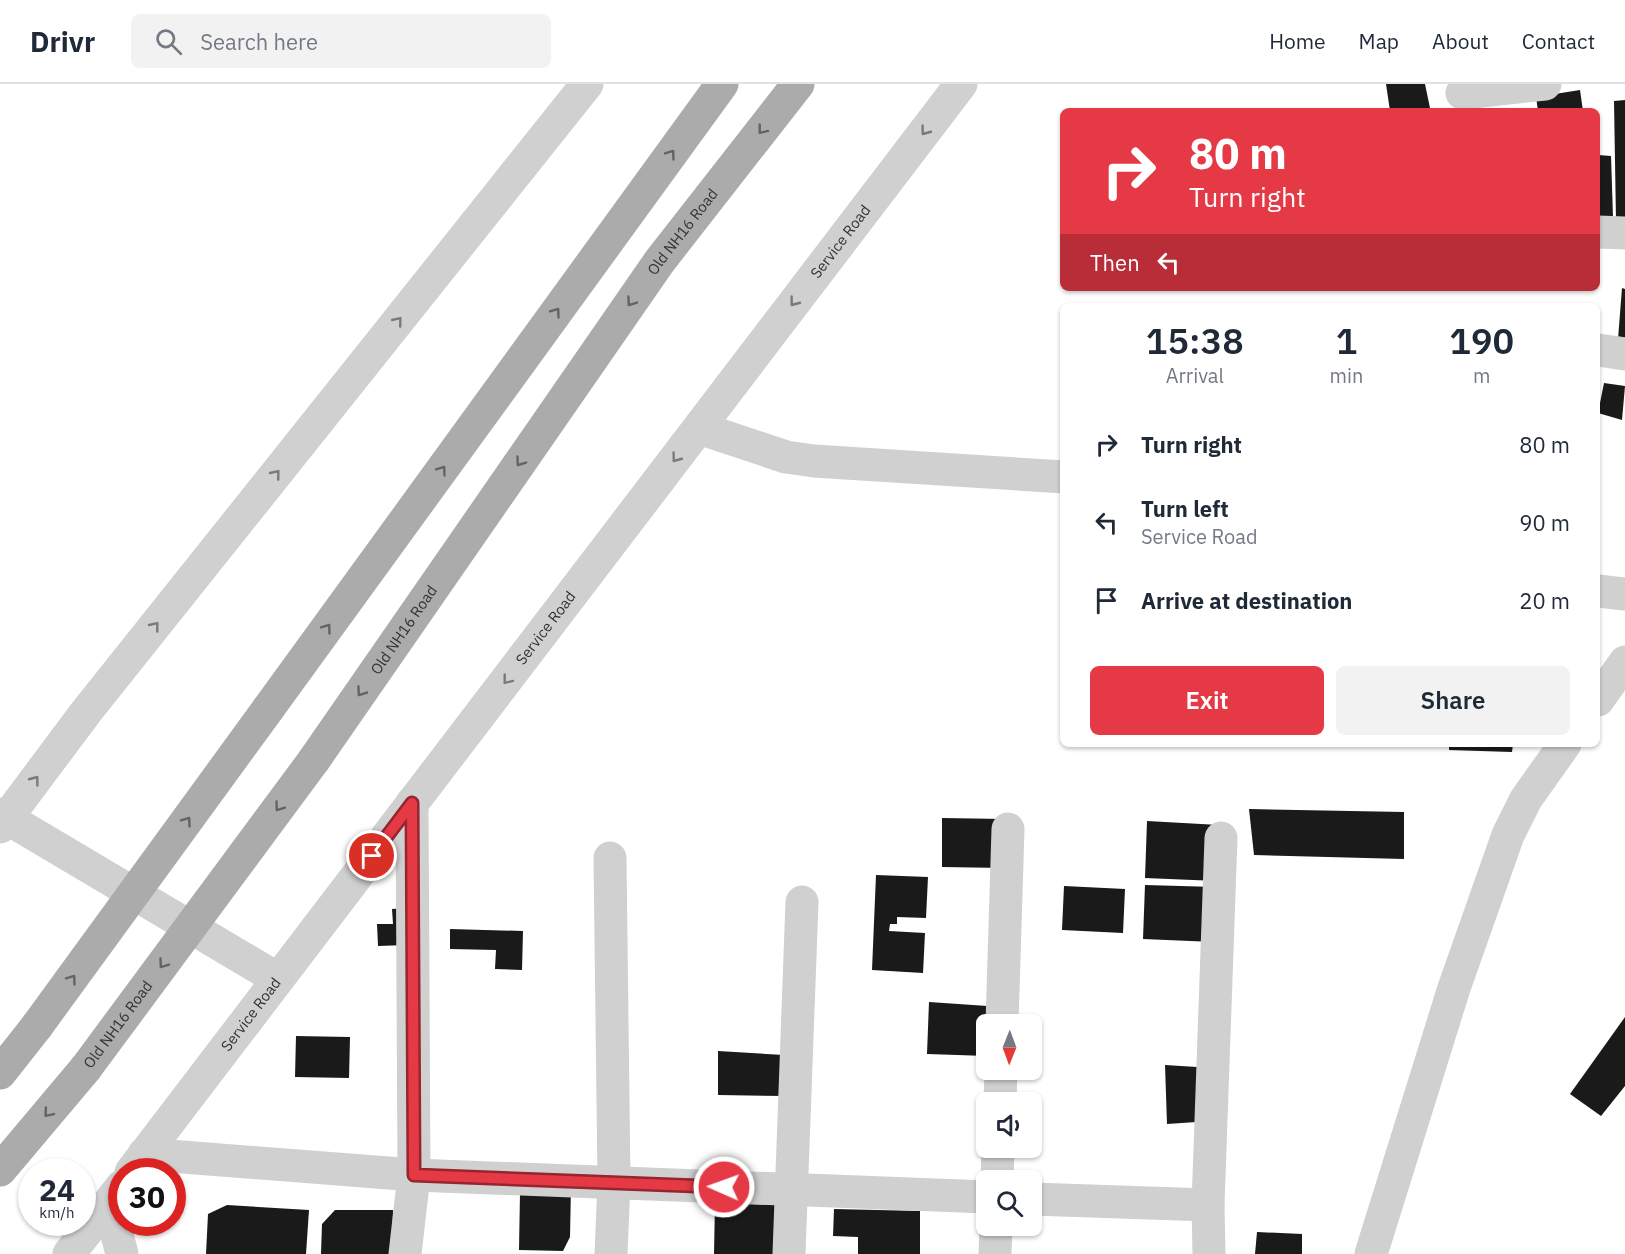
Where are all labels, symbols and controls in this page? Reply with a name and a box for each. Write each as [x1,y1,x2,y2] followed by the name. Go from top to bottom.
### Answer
[131,14,551,68] search box
[30,23,95,60] text: Drivr
[152,25,185,58] icon: search
[200,27,318,56] text: Search here
[1269,27,1326,55] text: Home
[1359,27,1399,55] text: Map
[1432,27,1489,55] text: About
[1522,27,1595,55] text: Contact
[758,123,769,134] one-way arrow
[922,124,933,135] one-way arrow
[1189,126,1287,181] text: 80 m
[1090,132,1168,210] icon: right
[664,150,675,161] one-way arrow
[1189,179,1306,214] text: Turn right
[643,185,722,279] street label: Old NH16 Road
[806,201,874,282] street label: Service Road
[1152,246,1185,279] icon: left
[1090,248,1140,277] text: Then
[627,295,638,306] one-way arrow
[791,296,802,307] one-way arrow
[549,308,560,319] one-way arrow
[390,317,401,328] one-way arrow
[1146,317,1244,364] text: 15:38
[1336,317,1357,364] text: 1
[1449,317,1514,364] text: 190
[1166,362,1224,389] text: Arrival
[1330,362,1363,389] text: min
[1473,362,1490,389] text: m
[1090,428,1123,461] icon: right
[1141,430,1242,459] text: Turn right
[1519,430,1570,459] text: 80 m
[673,451,684,462] one-way arrow
[516,456,527,467] one-way arrow
[435,465,446,476] one-way arrow
[269,469,280,480] one-way arrow
[1141,494,1229,523] text: Turn left
[1090,506,1123,539] icon: left
[1519,508,1570,537] text: 90 m
[1141,523,1258,550] text: Service Road
[366,582,441,678] street label: Old NH16 Road
[1090,584,1123,617] icon: arrive
[1141,586,1352,615] text: Arrive at destination
[1519,586,1570,615] text: 20 m
[511,587,580,668] street label: Service Road
[147,622,158,633] one-way arrow
[320,623,331,634] one-way arrow
[1090,666,1324,735] button: Exit
[1336,666,1570,735] button: Share
[504,673,515,684] one-way arrow
[357,685,368,696] one-way arrow
[28,776,39,787] one-way arrow
[275,801,286,812] one-way arrow
[179,817,190,828] one-way arrow
[346,830,397,881] pin
[355,839,388,872] icon: arrive
[159,958,170,969] one-way arrow
[217,974,285,1055] street label: Service Road
[65,975,76,986] one-way arrow
[79,977,156,1072] street label: Old NH16 Road
[976,1014,1042,1080] north arrow
[976,1014,1042,1236] map controls
[976,1092,1042,1158] button: sound
[45,1106,56,1117] one-way arrow
[692,1155,756,1219] position arrow
[108,1158,186,1236] speed limit sign: 30
[39,1170,75,1209] text: 24
[976,1170,1042,1236] button: search
[39,1203,75,1222] text: km/h

